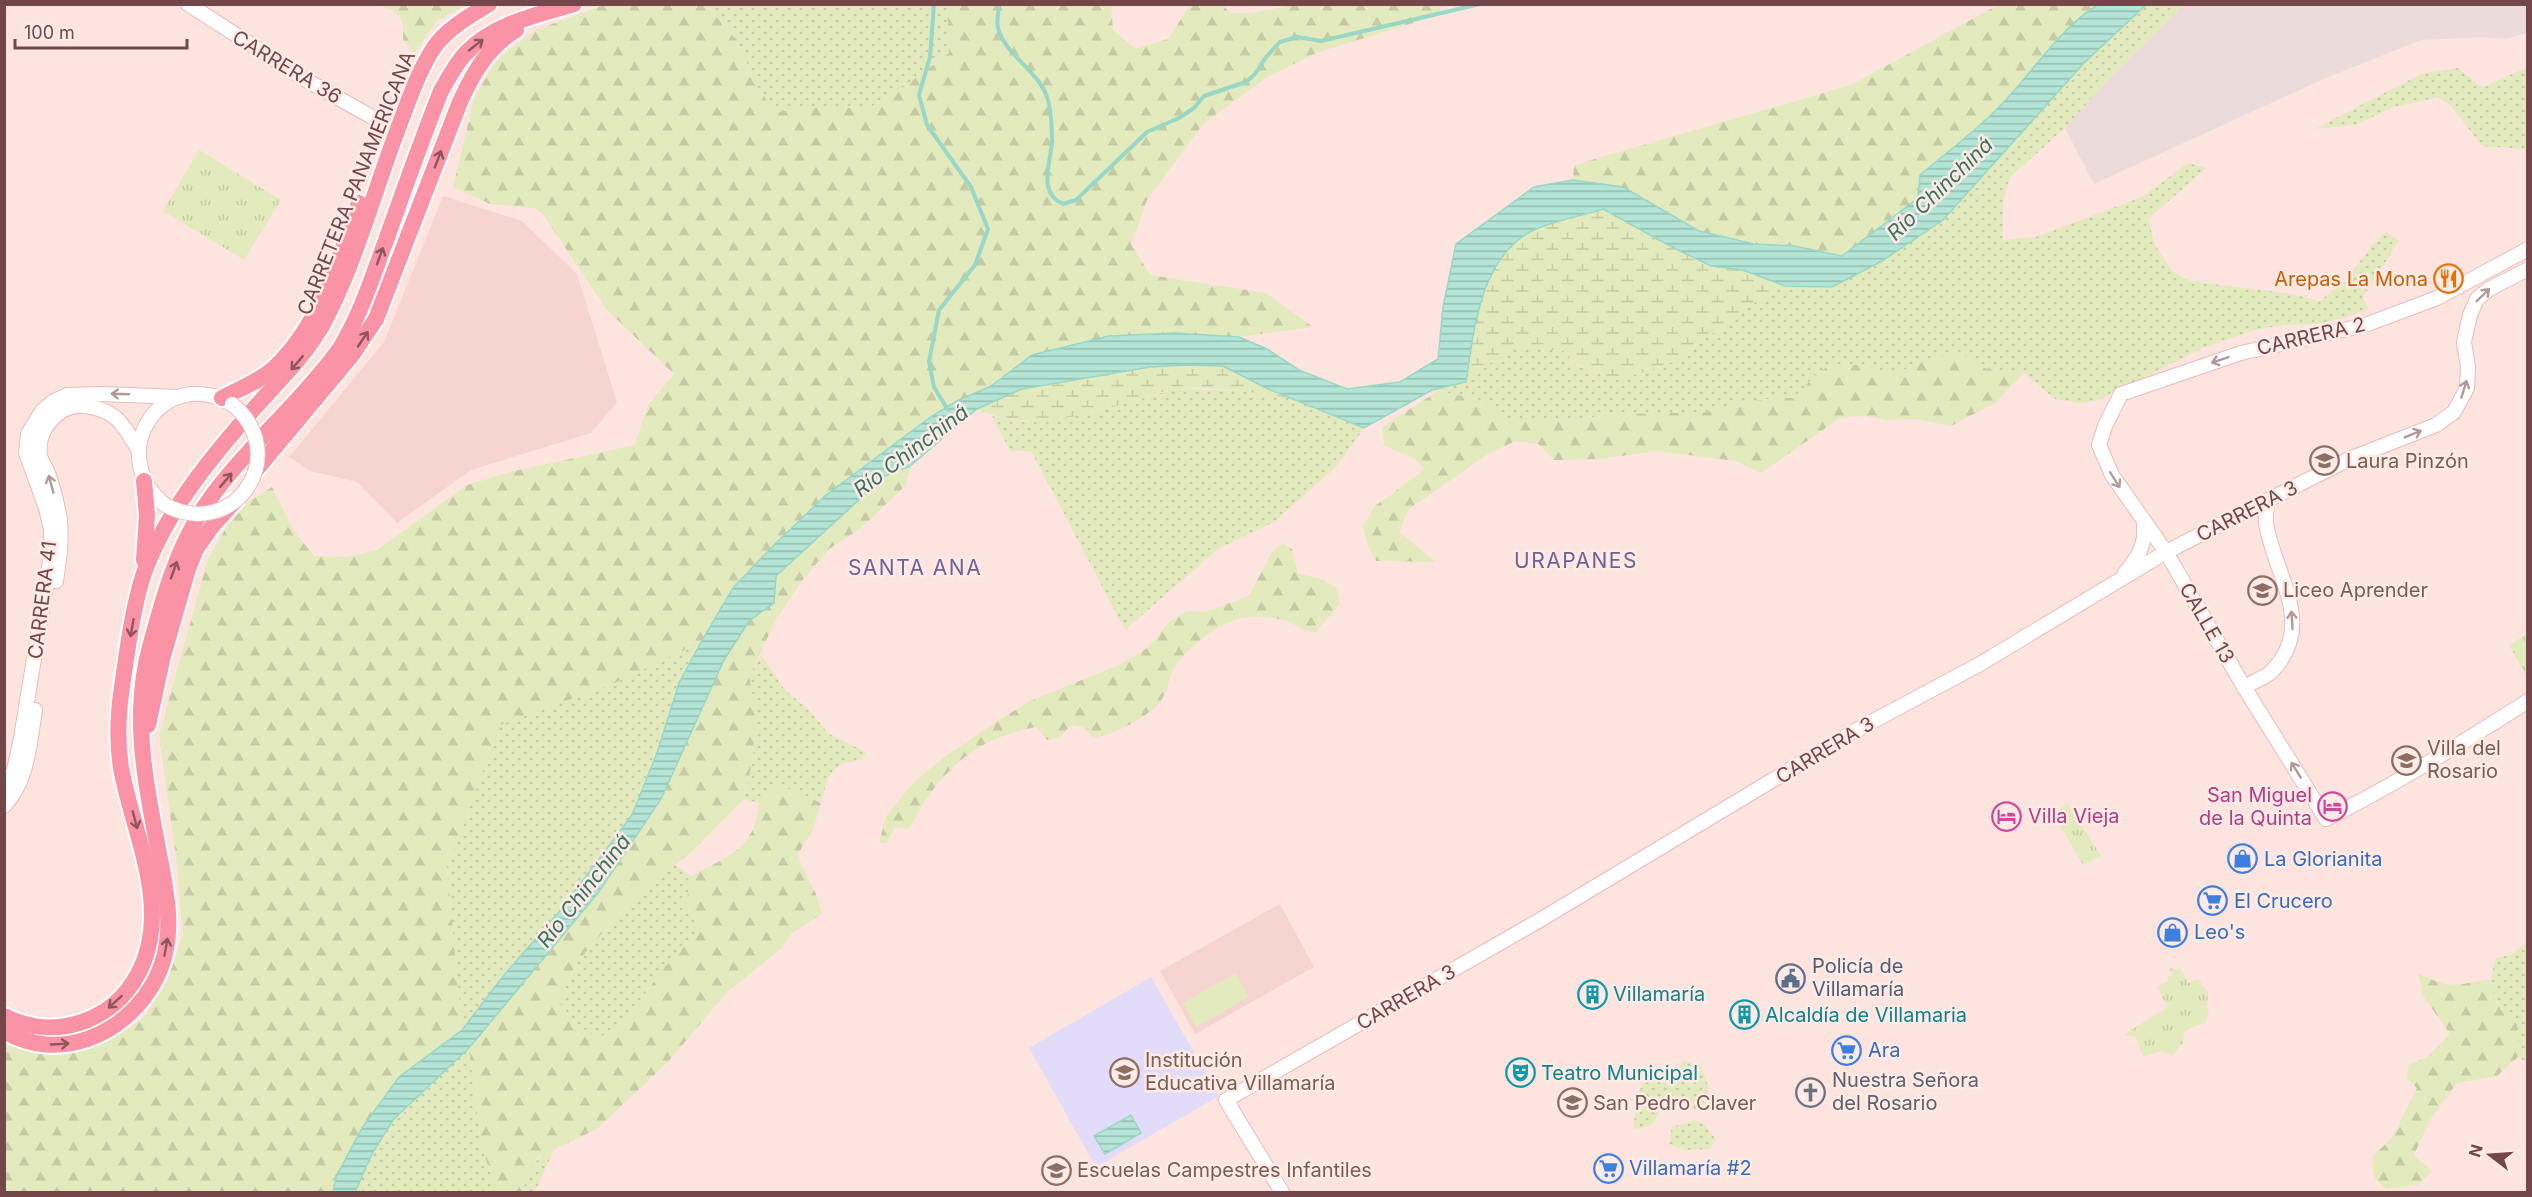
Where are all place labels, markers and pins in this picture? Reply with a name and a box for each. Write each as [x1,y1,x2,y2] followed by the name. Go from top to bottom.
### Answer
[2433,263,2465,295] restaurant icon: Arepas La Mona
[2274,267,2428,291] place label: Arepas La Mona
[2309,445,2341,477] school or university icon: Laura Pinzón
[2346,449,2469,473] place label: Laura Pinzón
[2246,574,2278,606] school or university icon: Liceo Aprender
[2283,578,2428,602] place label: Liceo Aprender
[2427,736,2501,783] place label: Villa del Rosario
[2390,744,2422,776] school or university icon: Villa del Rosario
[2199,783,2312,830] place label: San Miguel de la Quinta
[2317,790,2349,822] hotel icon: San Miguel de la Quinta
[1991,800,2023,832] hotel icon: Villa Vieja
[2028,804,2120,828] place label: Villa Vieja
[2227,843,2259,875] shop icon: La Glorianita
[2264,847,2382,871] place label: La Glorianita
[2197,885,2229,917] supermarket icon: El Crucero
[2234,889,2333,913] place label: El Crucero
[2157,916,2189,948] shop icon: Leo's
[2194,920,2245,944] place label: Leo's
[1812,954,1904,1001] place label: Policía de Villamaría
[1775,962,1807,994] public building icon: Policía de Villamaría
[1576,978,1608,1010] building icon: Villamaría
[1613,982,1705,1006] place label: Villamaría
[1728,999,1760,1031] building icon: Alcaldía de Villamaria
[1765,1003,1967,1027] place label: Alcaldía de Villamaria
[1831,1034,1863,1066] supermarket icon: Ara
[1868,1038,1901,1062] place label: Ara
[1145,1048,1336,1095] place label: Institución Educativa Villamaría
[1108,1056,1140,1088] school or university icon: Institución Educativa Villamaría
[1504,1057,1536,1089] theatre icon: Teatro Municipal
[1541,1061,1698,1085] place label: Teatro Municipal
[1832,1068,1979,1115] place label: Nuestra Señora del Rosario
[1795,1076,1827,1108] church icon: Nuestra Señora del Rosario
[1556,1087,1588,1119] school or university icon: San Pedro Claver
[1593,1091,1757,1115] place label: San Pedro Claver
[1592,1152,1624,1184] supermarket icon: Villamaría #2
[1040,1154,1072,1186] school or university icon: Escuelas Campestres Infantiles
[1629,1156,1752,1180] place label: Villamaría #2
[1077,1158,1372,1182] place label: Escuelas Campestres Infantiles

